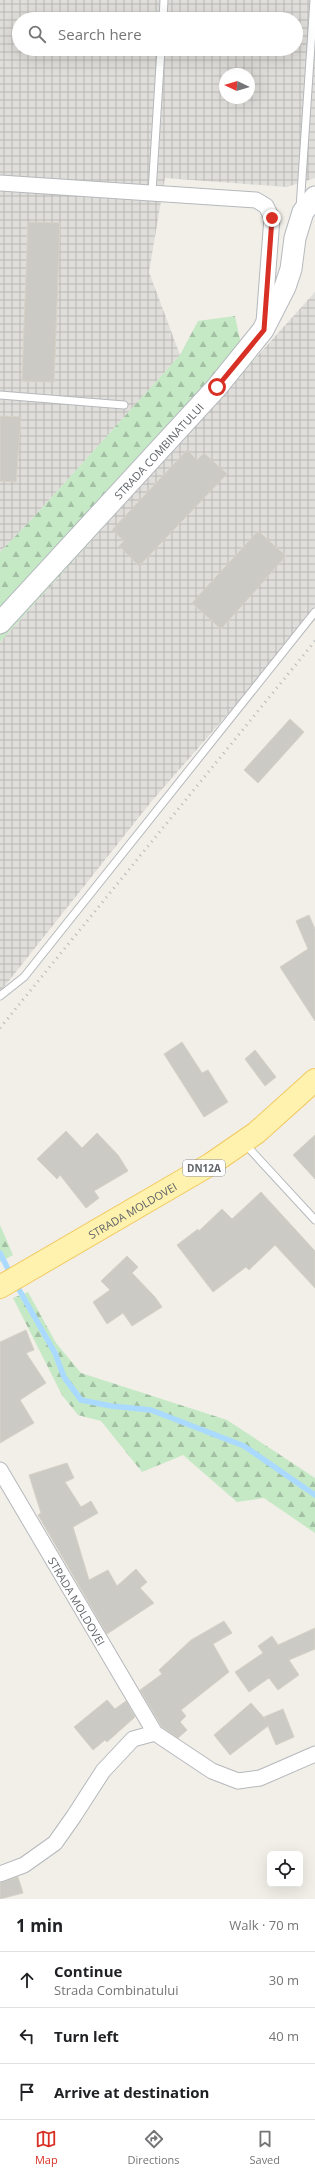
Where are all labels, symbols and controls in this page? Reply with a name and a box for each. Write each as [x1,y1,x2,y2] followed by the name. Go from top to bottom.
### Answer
[12,12,303,56] search box
[26,23,48,45] icon: search
[58,24,142,44] text: Search here
[219,68,255,104] north arrow
[263,209,281,227] route end
[208,378,226,396] route start
[110,399,206,502] street label: STRADA COMBINATULUI
[183,1160,225,1176] road number: DN12A
[85,1178,179,1242] street label: STRADA MOLDOVEI
[45,1554,109,1648] street label: STRADA MOLDOVEI
[267,1851,303,1887] map controls
[267,1851,303,1887] button: locate
[16,1914,63,1937] text: 1 min
[229,1916,299,1934] text: Walk · 70 m
[54,1961,122,1981] text: Continue
[16,1969,38,1991] icon: ahead
[269,1971,299,1989] text: 30 m
[54,1981,178,1999] text: Strada Combinatului
[16,2025,38,2047] icon: left
[54,2026,119,2046] text: Turn left
[269,2027,299,2045] text: 40 m
[16,2081,38,2103] icon: arrive
[54,2082,209,2102] text: Arrive at destination
[35,2128,58,2167] tab: Map
[128,2128,180,2167] tab: Directions
[249,2128,280,2167] tab: Saved

